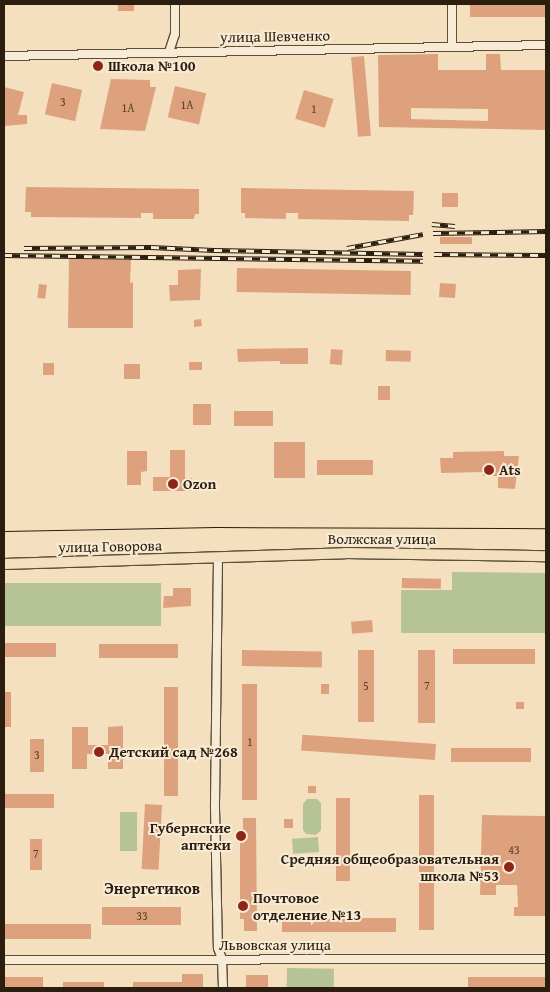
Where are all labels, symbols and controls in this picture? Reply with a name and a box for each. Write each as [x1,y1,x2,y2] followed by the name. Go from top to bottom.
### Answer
[220,26,330,46] street label: улица Шевченко
[108,57,195,75] place label: Школа №100
[92,60,104,72] marker: Школа №100
[60,95,66,109] house number: 3
[180,98,194,112] house number: 1А
[121,101,135,115] house number: 1А
[311,102,317,116] house number: 1
[499,461,521,479] place label: Ats
[483,464,495,476] marker: Ats
[183,475,216,493] place label: Ozon
[167,478,179,490] marker: Ozon
[328,530,436,548] street label: Волжская улица
[58,536,162,556] street label: улица Говорова
[363,679,369,693] house number: 5
[424,679,430,693] house number: 7
[247,735,253,749] house number: 1
[109,743,238,761] place label: Детский сад №268
[93,746,105,758] marker: Детский сад №268
[34,748,40,762] house number: 3
[150,818,231,853] place label: Губернские аптеки
[235,830,247,842] marker: Губернские аптеки
[508,843,520,857] house number: 43
[33,847,39,861] house number: 7
[281,849,499,884] place label: Средняя общеобразовательная школа №53
[503,861,515,873] marker: Средняя общеобразовательная школа №53
[104,878,200,898] district label: Энергетиков
[253,888,361,923] place label: Почтовое отделение №13
[237,900,249,912] marker: Почтовое отделение №13
[136,909,148,923] house number: 33
[219,936,331,954] street label: Львовская улица

